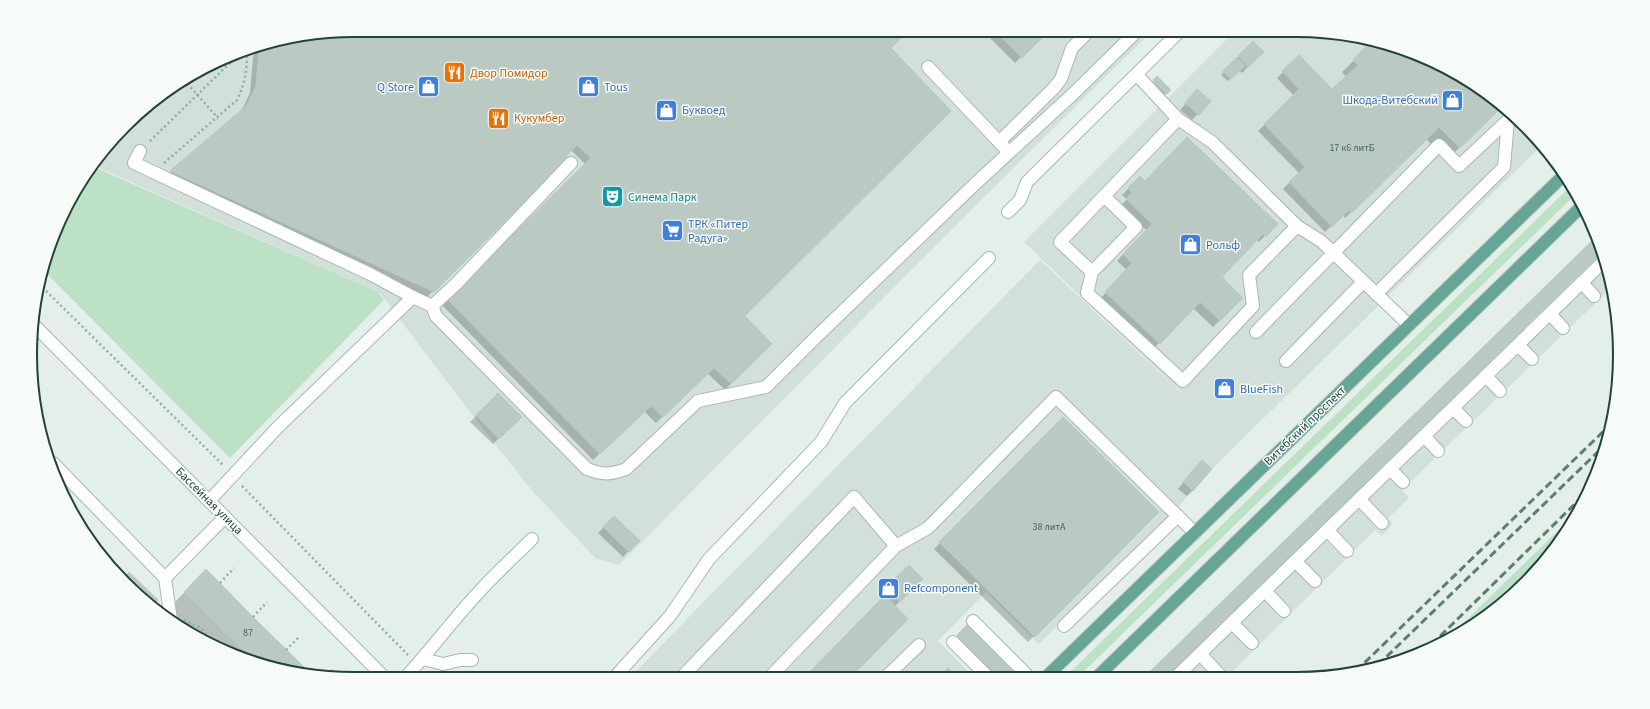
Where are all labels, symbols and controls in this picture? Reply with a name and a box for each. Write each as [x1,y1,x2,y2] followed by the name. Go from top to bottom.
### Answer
[442,60,468,86] restaurant icon: Двор Помидор
[470,65,548,82] place label: Двор Помидор
[416,74,442,100] shop icon: Q Store
[575,74,601,100] shop icon: Tous
[377,79,414,96] place label: Q Store
[604,79,628,96] place label: Tous
[1440,87,1466,113] shop icon: Шкода-Витебский
[1342,92,1438,109] place label: Шкода-Витебский
[654,97,680,123] shop icon: Буквоед
[682,102,726,119] place label: Буквоед
[486,105,512,131] restaurant icon: Кукумбер
[514,110,565,127] place label: Кукумбер
[1329,141,1375,155] house number: 17 к6 литБ
[600,184,626,210] theatre icon: Синема Парк
[628,189,697,206] place label: Синема Парк
[688,216,749,247] place label: ТРК «Питер Радуга»
[660,218,686,244] supermarket icon: ТРК «Питер Радуга»
[1178,232,1204,258] shop icon: Рольф
[1206,237,1240,254] place label: Рольф
[1211,376,1237,402] shop icon: BlueFish
[1240,381,1283,398] place label: BlueFish
[1260,382,1350,470] street label: Витебский проспект
[172,464,246,538] street label: Бассейная улица
[1033,520,1066,534] house number: 38 литА
[875,575,901,601] shop icon: Refcomponent
[904,580,978,597] place label: Refcomponent
[243,626,253,640] house number: 87

